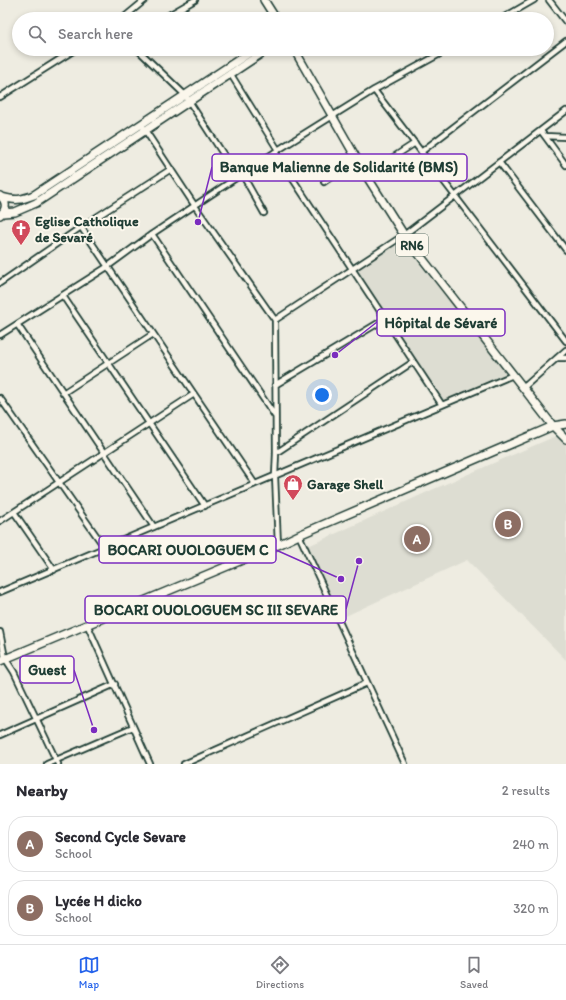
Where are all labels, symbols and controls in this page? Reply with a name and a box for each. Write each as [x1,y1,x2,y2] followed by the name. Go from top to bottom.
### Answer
[12,12,554,56] search box
[26,23,48,45] icon: search
[58,25,133,43] text: Search here
[212,154,467,181] callout: Banque Malienne de Solidarité (BMS)
[220,158,458,177] text: Banque Malienne de Solidarité (BMS)
[35,213,139,246] place label: Eglise Catholique de Sevaré
[10,218,32,246] church icon: Eglise Catholique de Sevaré
[396,234,428,256] road number: RN6
[377,309,505,336] callout: Hôpital de Sévaré
[385,314,497,333] text: Hôpital de Sévaré
[312,385,332,405] your location
[282,473,304,501] shop icon: Garage Shell
[307,476,384,493] place label: Garage Shell
[495,509,521,539] pin: B
[404,524,430,554] pin: A
[99,536,276,563] callout: BOCARI OUOLOGUEM C
[107,541,269,559] text: BOCARI OUOLOGUEM C
[85,596,346,623] callout: BOCARI OUOLOGUEM SC III SEVARE
[94,601,339,619] text: BOCARI OUOLOGUEM SC III SEVARE
[20,656,74,683] callout: Guest
[28,661,66,679] text: Guest
[16,780,68,800] text: Nearby
[502,783,550,798] text: 2 results
[55,828,186,846] text: Second Cycle Sevare
[26,837,34,852] text: A
[512,837,549,852] text: 240 m
[55,846,92,861] text: School
[55,892,142,910] text: Lycée H dicko
[26,901,34,916] text: B
[513,901,549,916] text: 320 m
[55,910,92,925] text: School
[78,954,100,991] tab: Map
[256,954,304,991] tab: Directions
[460,954,488,991] tab: Saved

